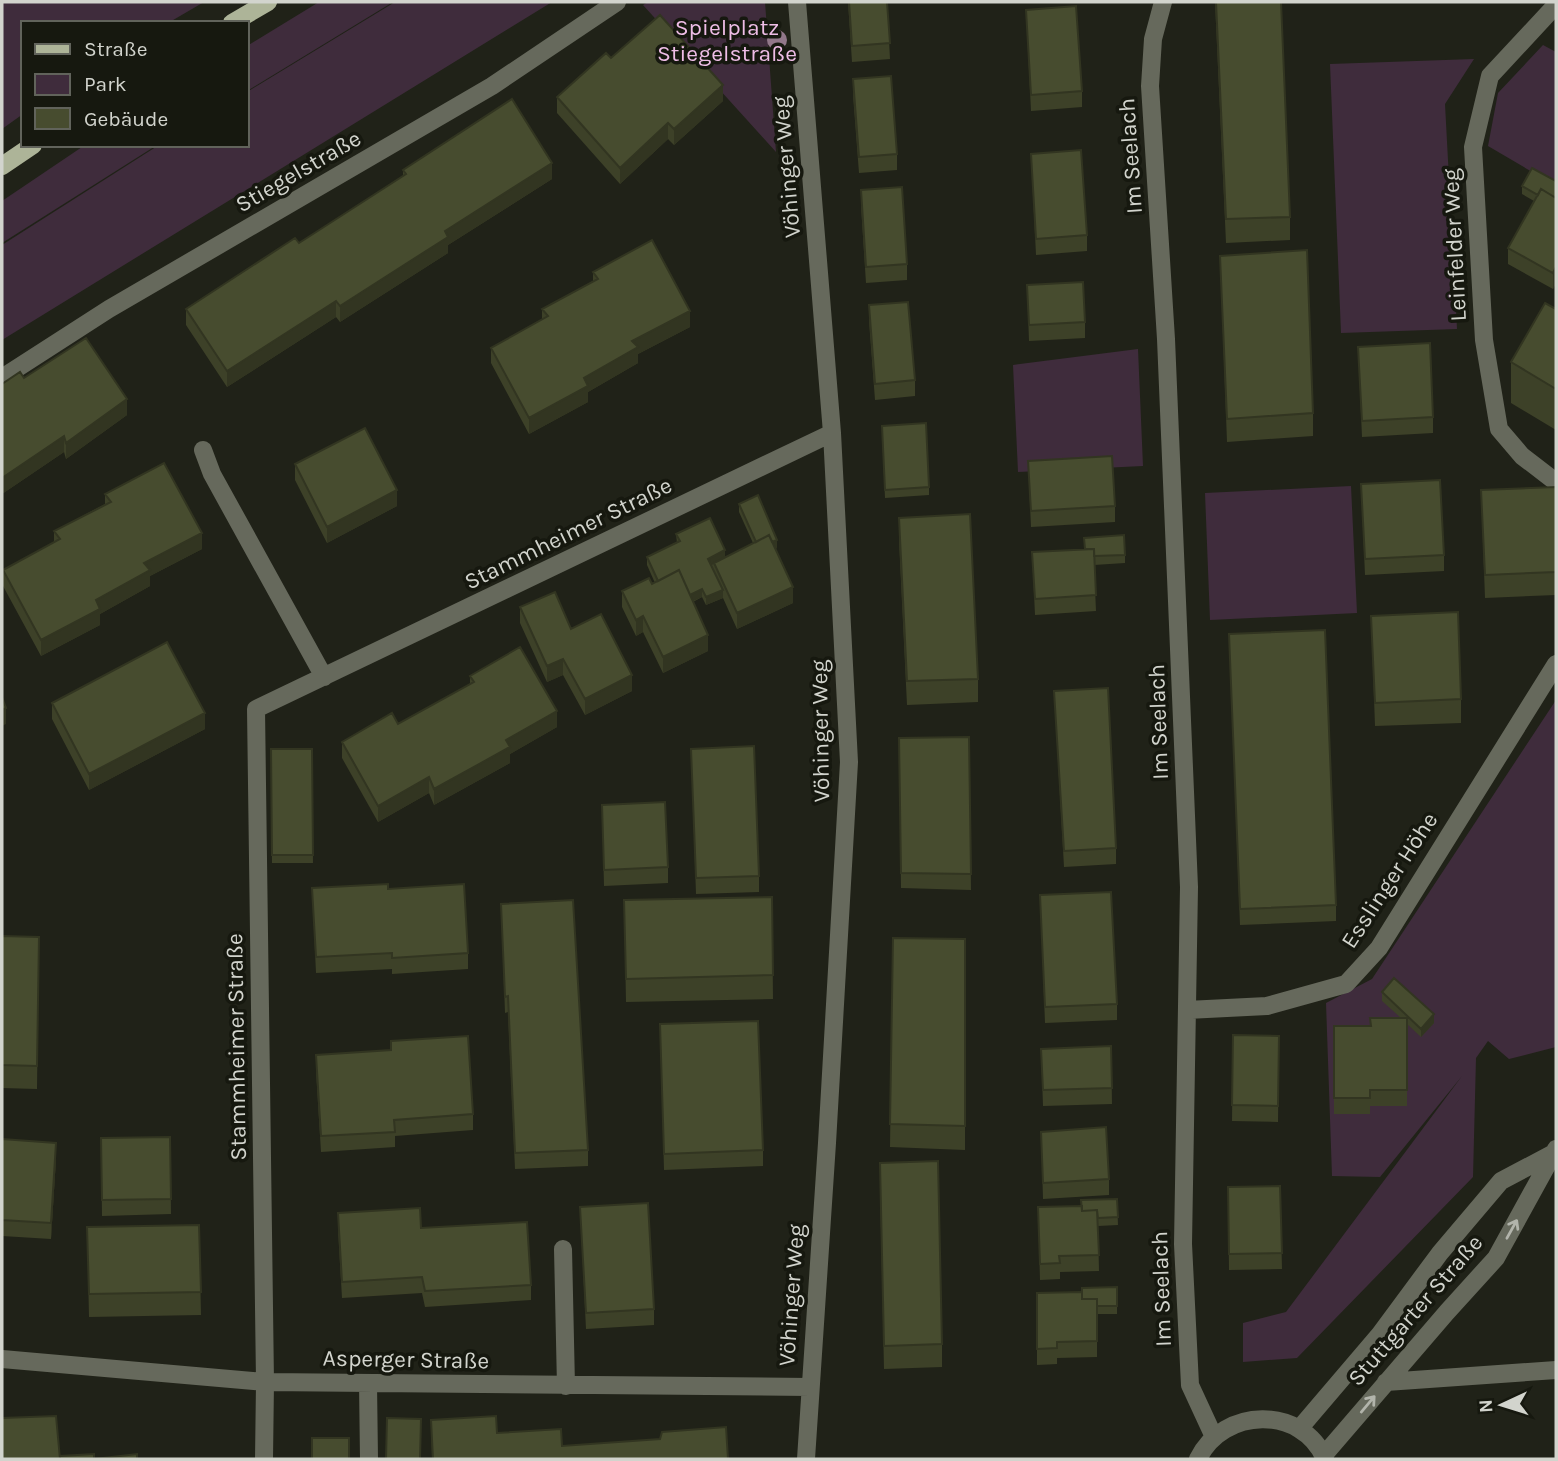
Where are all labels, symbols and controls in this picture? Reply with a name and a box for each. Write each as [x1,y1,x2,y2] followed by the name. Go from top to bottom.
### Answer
[657,14,797,67] park label: Spielplatz Stiegelstraße
[21,21,248,147] legend
[84,37,147,61] text: Straße
[84,72,127,96] text: Park
[767,95,806,239] street label: Vöhinger Weg
[1113,97,1148,215] street label: Im Seelach
[84,107,168,131] text: Gebäude
[231,125,366,218] street label: Stiegelstraße
[1437,168,1472,322] street label: Leinfelder Weg
[460,471,676,595] street label: Stammheimer Straße
[806,659,835,803] street label: Vöhinger Weg
[1143,664,1174,780] street label: Im Seelach
[1335,807,1443,953] street label: Esslinger Höhe
[221,933,252,1161] street label: Stammheimer Straße
[1505,1219,1519,1239] one-way arrow
[773,1223,810,1367] street label: Vöhinger Weg
[1342,1229,1488,1391] street label: Stuttgarter Straße
[1146,1231,1177,1347] street label: Im Seelach
[323,1345,489,1374] street label: Asperger Straße
[1467,1370,1537,1440] north arrow
[1360,1395,1376,1413] one-way arrow
[1475,1399,1497,1414] text: N

